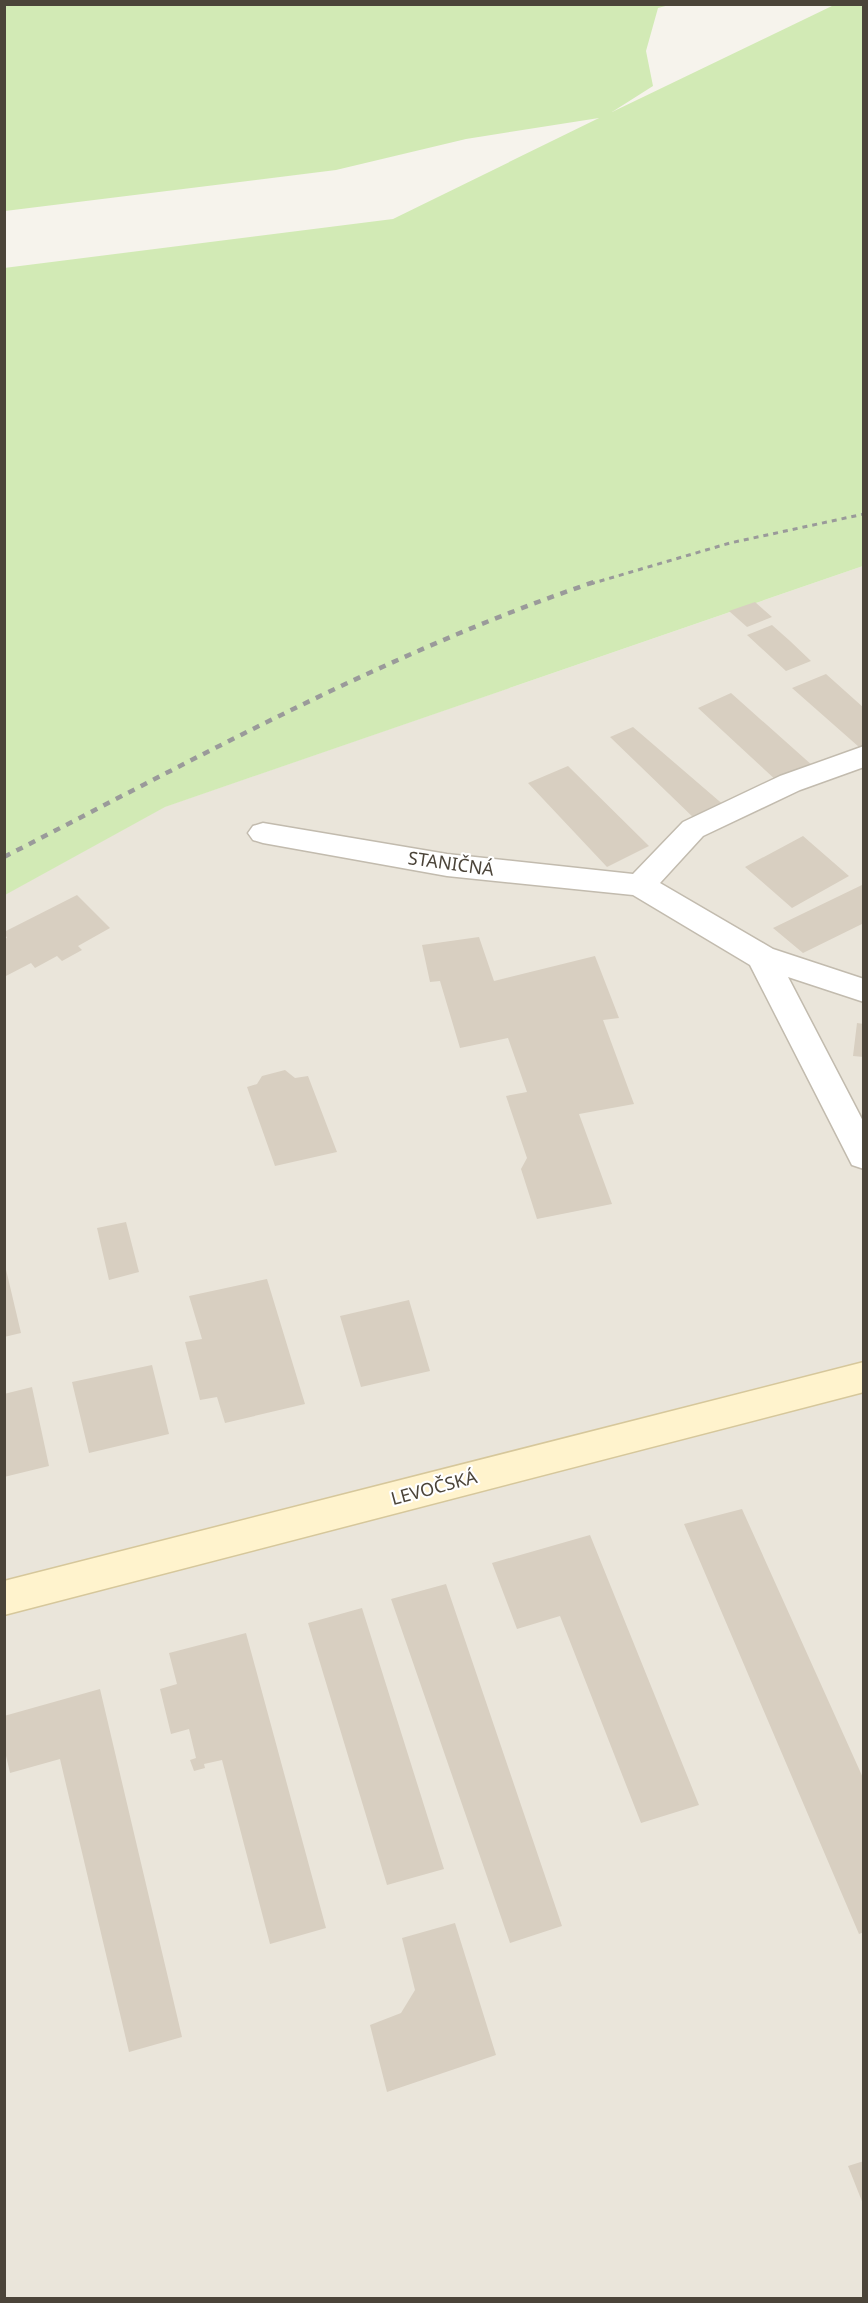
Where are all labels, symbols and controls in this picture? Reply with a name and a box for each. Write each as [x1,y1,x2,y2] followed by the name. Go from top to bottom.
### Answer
[407,845,496,881] street label: STANIČNÁ
[388,1464,480,1510] street label: LEVOČSKÁ

